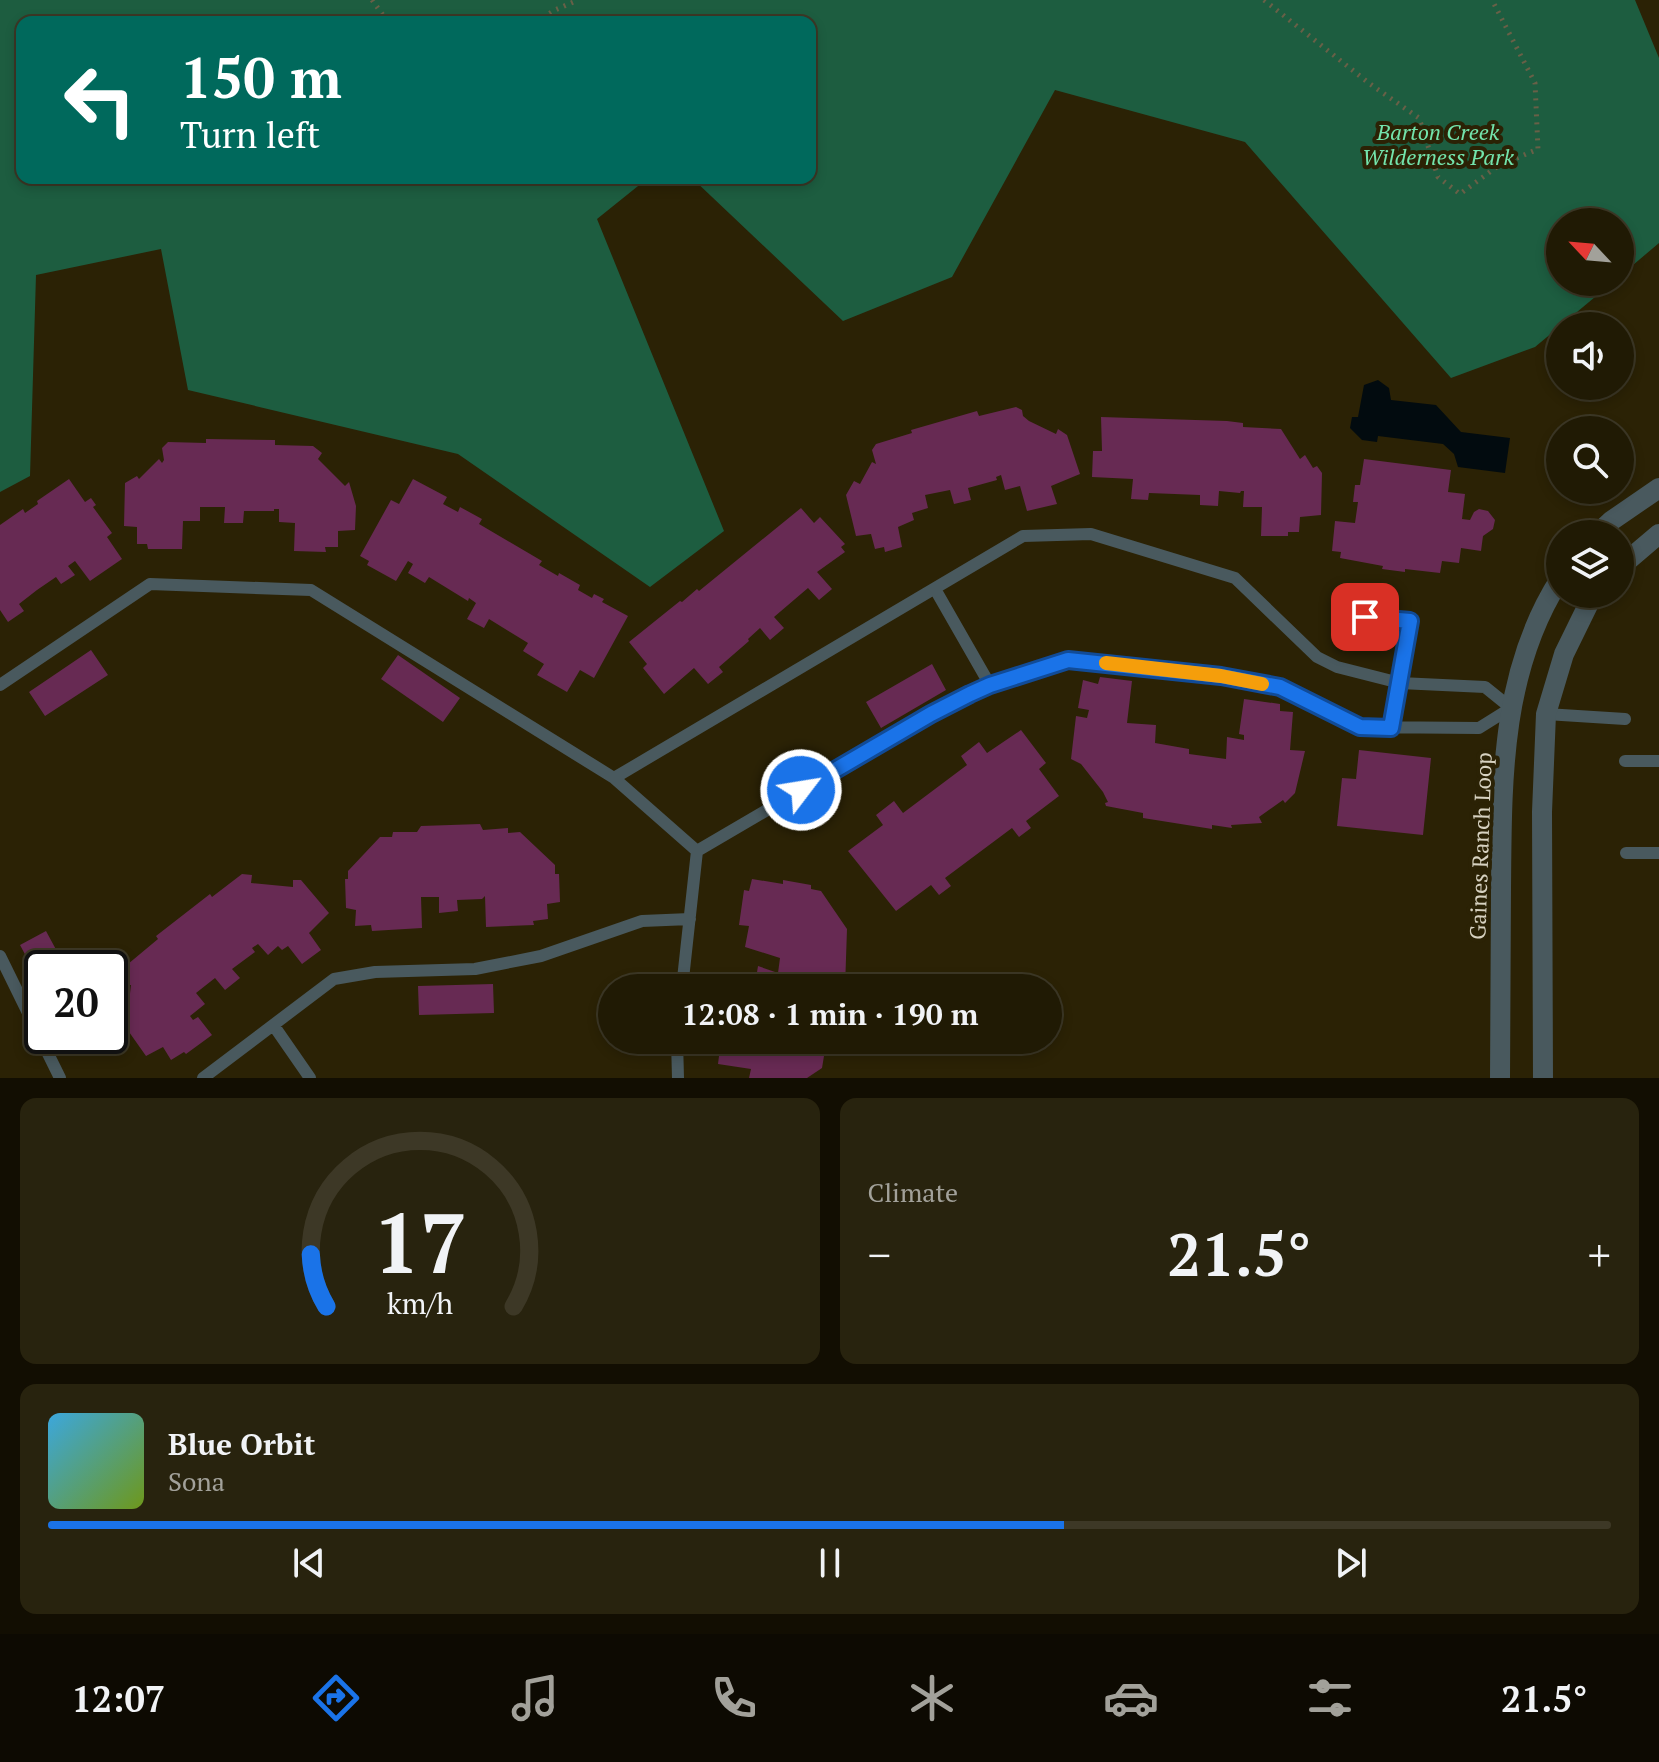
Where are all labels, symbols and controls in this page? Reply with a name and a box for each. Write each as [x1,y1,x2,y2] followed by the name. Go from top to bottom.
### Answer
[180,40,342,114] text: 150 m
[48,48,152,152] icon: left
[180,111,320,158] text: Turn left
[1362,117,1514,171] park label: Barton Creek Wilderness Park
[1546,208,1634,296] north arrow
[1546,208,1634,608] map controls
[1546,312,1634,400] button: sound
[1546,416,1634,504] button: search
[1546,520,1634,608] button: layers
[1331,583,1399,651] pin
[1343,595,1387,639] icon: arrive
[759,748,843,832] position arrow
[1462,752,1498,940] street label: Gaines Ranch Loop
[24,950,128,1054] speed limit sign: 20
[682,994,978,1034] text: 12:08 · 1 min · 190 m
[868,1175,958,1209] text: Climate
[373,1187,467,1297] text: 17
[1167,1214,1311,1293] text: 21.5°
[868,1225,891,1284] text: −
[1588,1225,1611,1284] text: +
[387,1284,453,1322] text: km/h
[168,1424,315,1464] text: Blue Orbit
[168,1464,225,1498] text: Sona
[287,1541,331,1585] icon: previous
[808,1541,852,1585] icon: pause
[1329,1541,1373,1585] icon: next
[308,1670,364,1726] icon: directions
[507,1670,563,1726] icon: music
[706,1670,762,1726] icon: phone
[904,1670,960,1726] icon: climate
[1103,1670,1159,1726] icon: car
[1302,1670,1358,1726] icon: filters
[71,1675,165,1722] text: 12:07
[1501,1675,1587,1722] text: 21.5°

